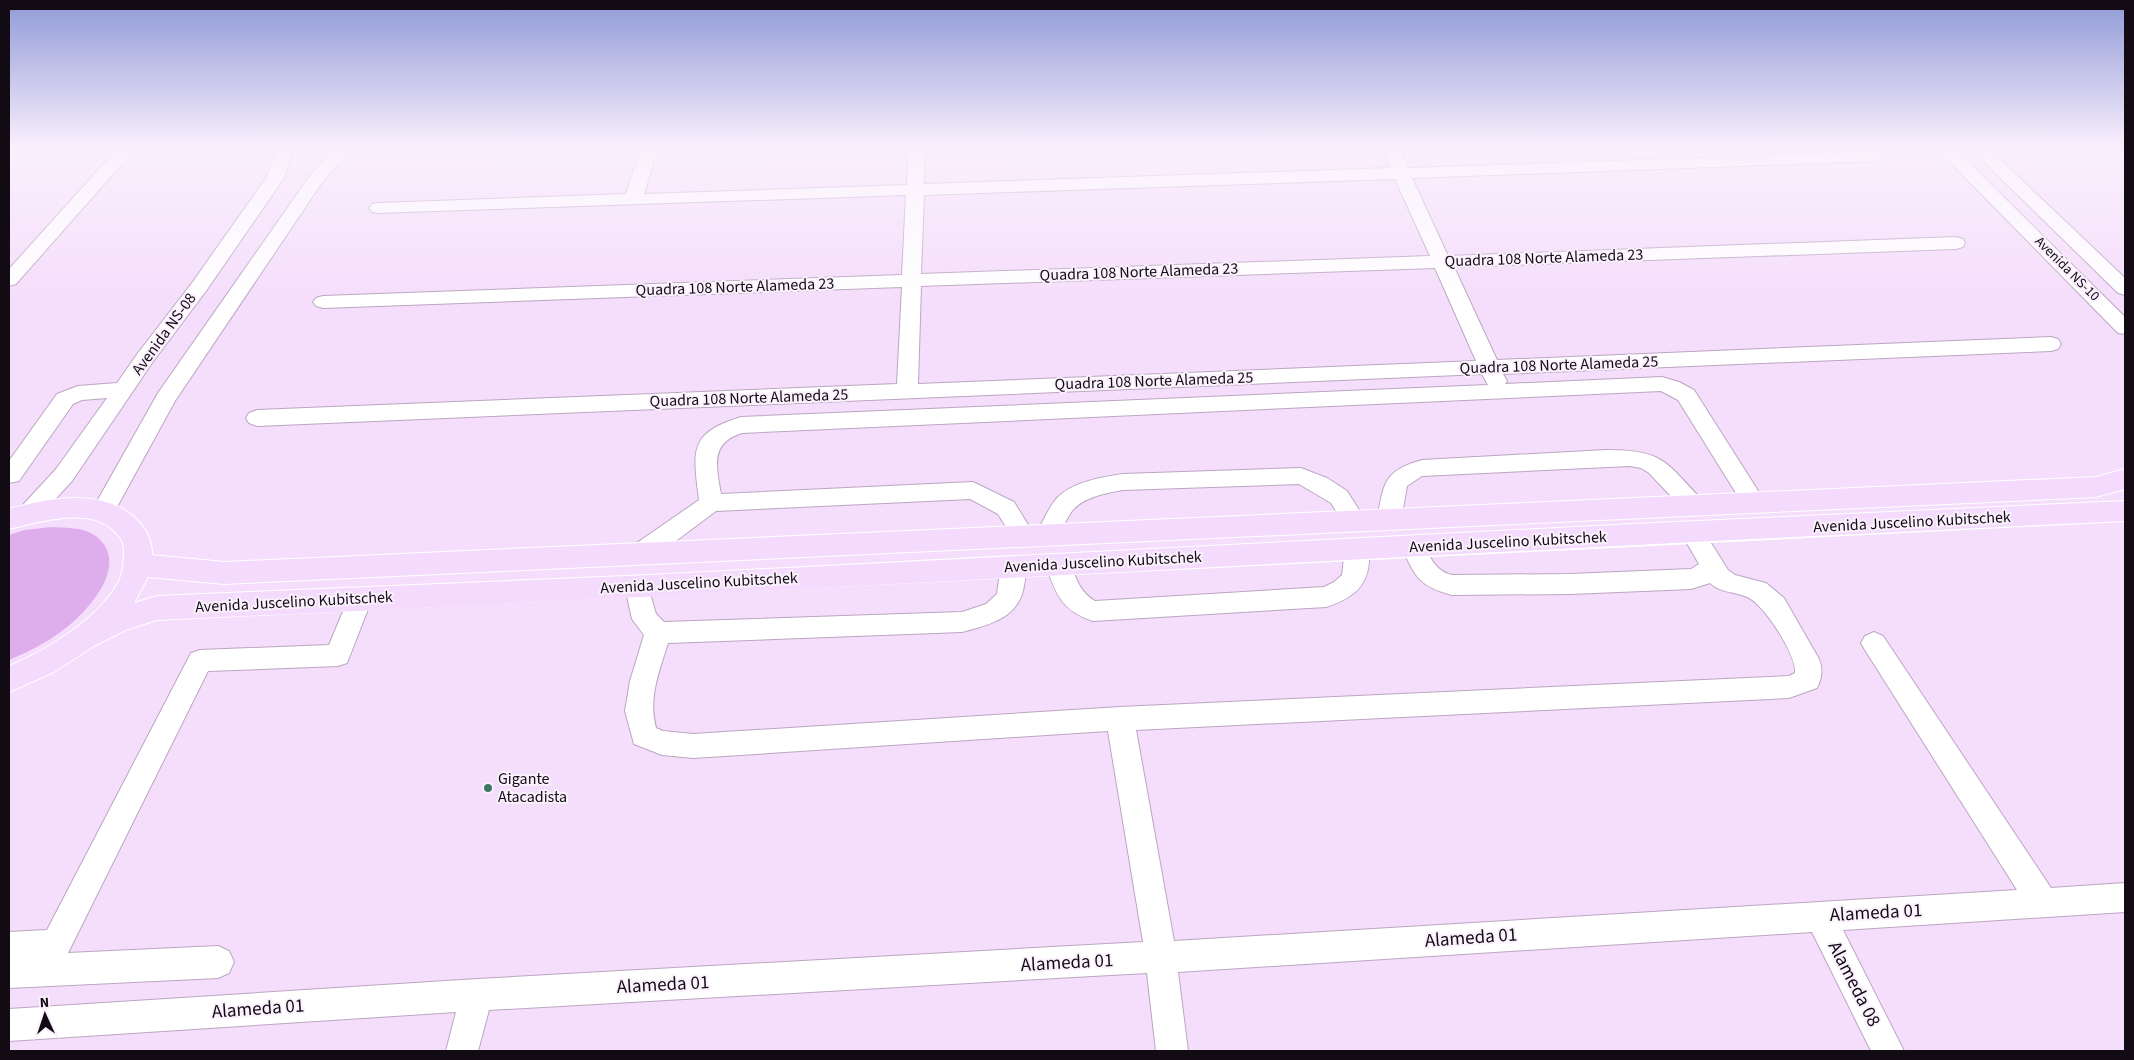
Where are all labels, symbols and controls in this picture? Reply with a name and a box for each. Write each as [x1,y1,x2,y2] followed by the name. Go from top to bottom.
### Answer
[2030,232,2104,306] street label: Avenida NS-10
[1444,244,1644,272] street label: Quadra 108 Norte Alameda 23
[1039,258,1239,286] street label: Quadra 108 Norte Alameda 23
[635,273,835,301] street label: Quadra 108 Norte Alameda 23
[127,288,201,380] street label: Avenida NS-08
[1459,351,1659,379] street label: Quadra 108 Norte Alameda 25
[1054,367,1254,395] street label: Quadra 108 Norte Alameda 25
[649,384,849,412] street label: Quadra 108 Norte Alameda 25
[1813,506,2011,538] street label: Avenida Juscelino Kubitschek
[1409,526,1607,558] street label: Avenida Juscelino Kubitschek
[1004,546,1202,578] street label: Avenida Juscelino Kubitschek
[600,567,798,599] street label: Avenida Juscelino Kubitschek
[195,586,393,618] street label: Avenida Juscelino Kubitschek
[498,768,567,808] place label: Gigante Atacadista
[482,782,494,794] marker: Gigante Atacadista
[1829,897,1923,929] street label: Alameda 01
[1424,921,1518,955] street label: Alameda 01
[1821,937,1887,1031] street label: Alameda 08
[1020,947,1114,979] street label: Alameda 01
[616,969,710,1001] street label: Alameda 01
[20,990,70,1040] north arrow
[211,992,305,1026] street label: Alameda 01
[39,993,50,1013] text: N

